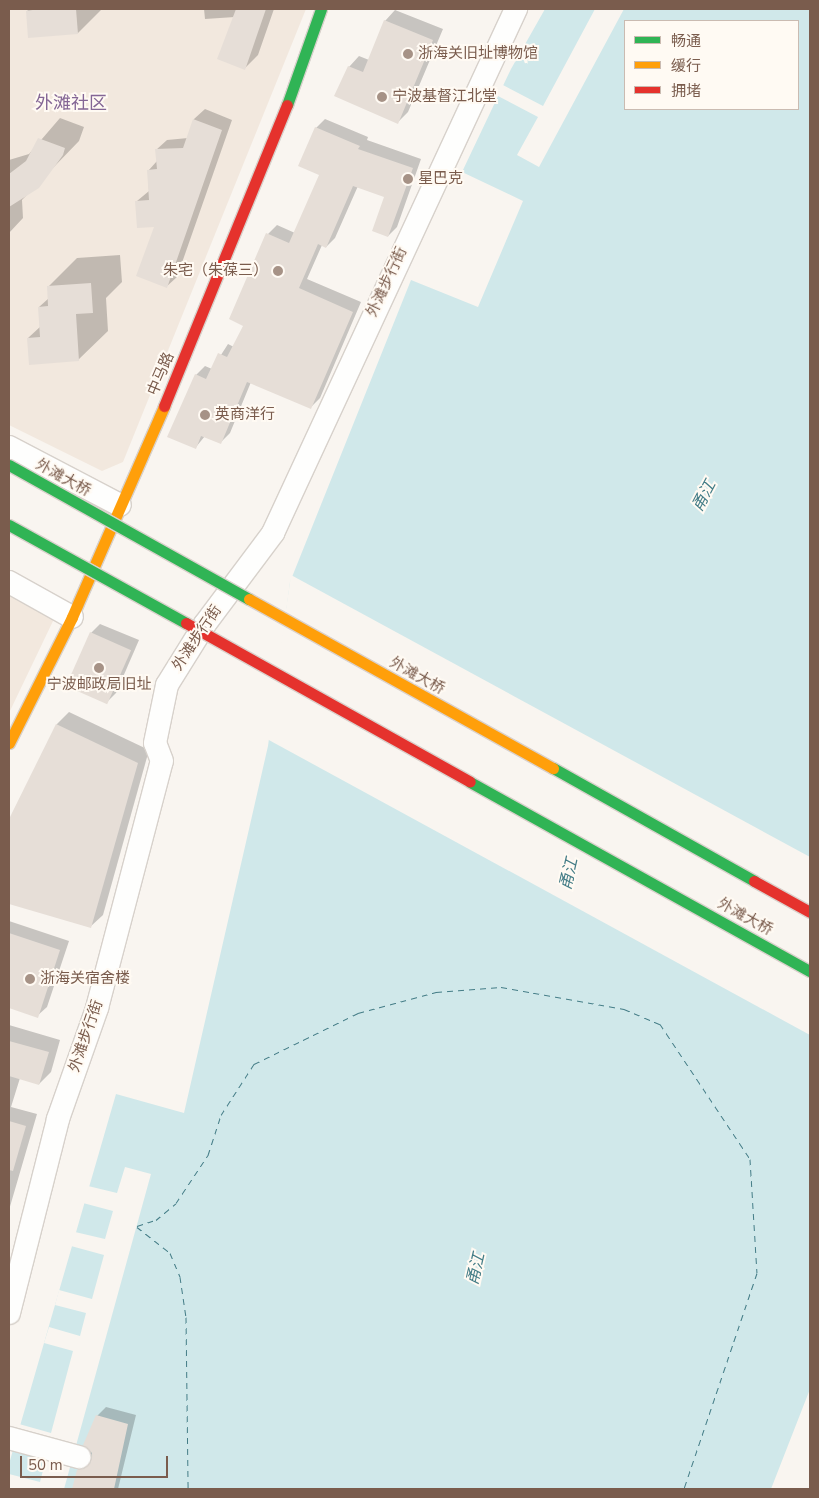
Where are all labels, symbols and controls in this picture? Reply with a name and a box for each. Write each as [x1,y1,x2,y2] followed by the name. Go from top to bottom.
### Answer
[624,20,799,110] legend
[671,31,701,51] text: 畅通
[418,45,538,63] place label: 浙海关旧址博物馆
[402,48,414,60] marker: 浙海关旧址博物馆
[671,56,701,76] text: 缓行
[671,81,701,101] text: 拥堵
[392,88,497,106] place label: 宁波基督江北堂
[376,91,388,103] marker: 宁波基督江北堂
[35,92,107,114] district label: 外滩社区
[418,170,463,188] place label: 星巴克
[402,173,414,185] marker: 星巴克
[363,244,411,320] street label: 外滩步行街
[163,262,268,280] place label: 朱宅（朱葆三）
[272,265,284,277] marker: 朱宅（朱葆三）
[144,350,178,398] street label: 中马路
[215,406,275,424] place label: 英商洋行
[199,409,211,421] marker: 英商洋行
[32,456,94,500] street label: 外滩大桥
[688,477,720,515] water label: 甬江
[169,602,225,674] street label: 外滩步行街
[386,654,448,698] street label: 外滩大桥
[93,662,105,674] marker: 宁波邮政局旧址
[47,676,151,694] place label: 宁波邮政局旧址
[556,856,582,892] water label: 甬江
[714,895,776,939] street label: 外滩大桥
[40,970,130,988] place label: 浙海关宿舍楼
[24,973,36,985] marker: 浙海关宿舍楼
[65,998,107,1074] street label: 外滩步行街
[463,1251,489,1287] water label: 甬江
[22,1446,170,1478] scale bar
[28,1455,63,1475] text: 50 m

